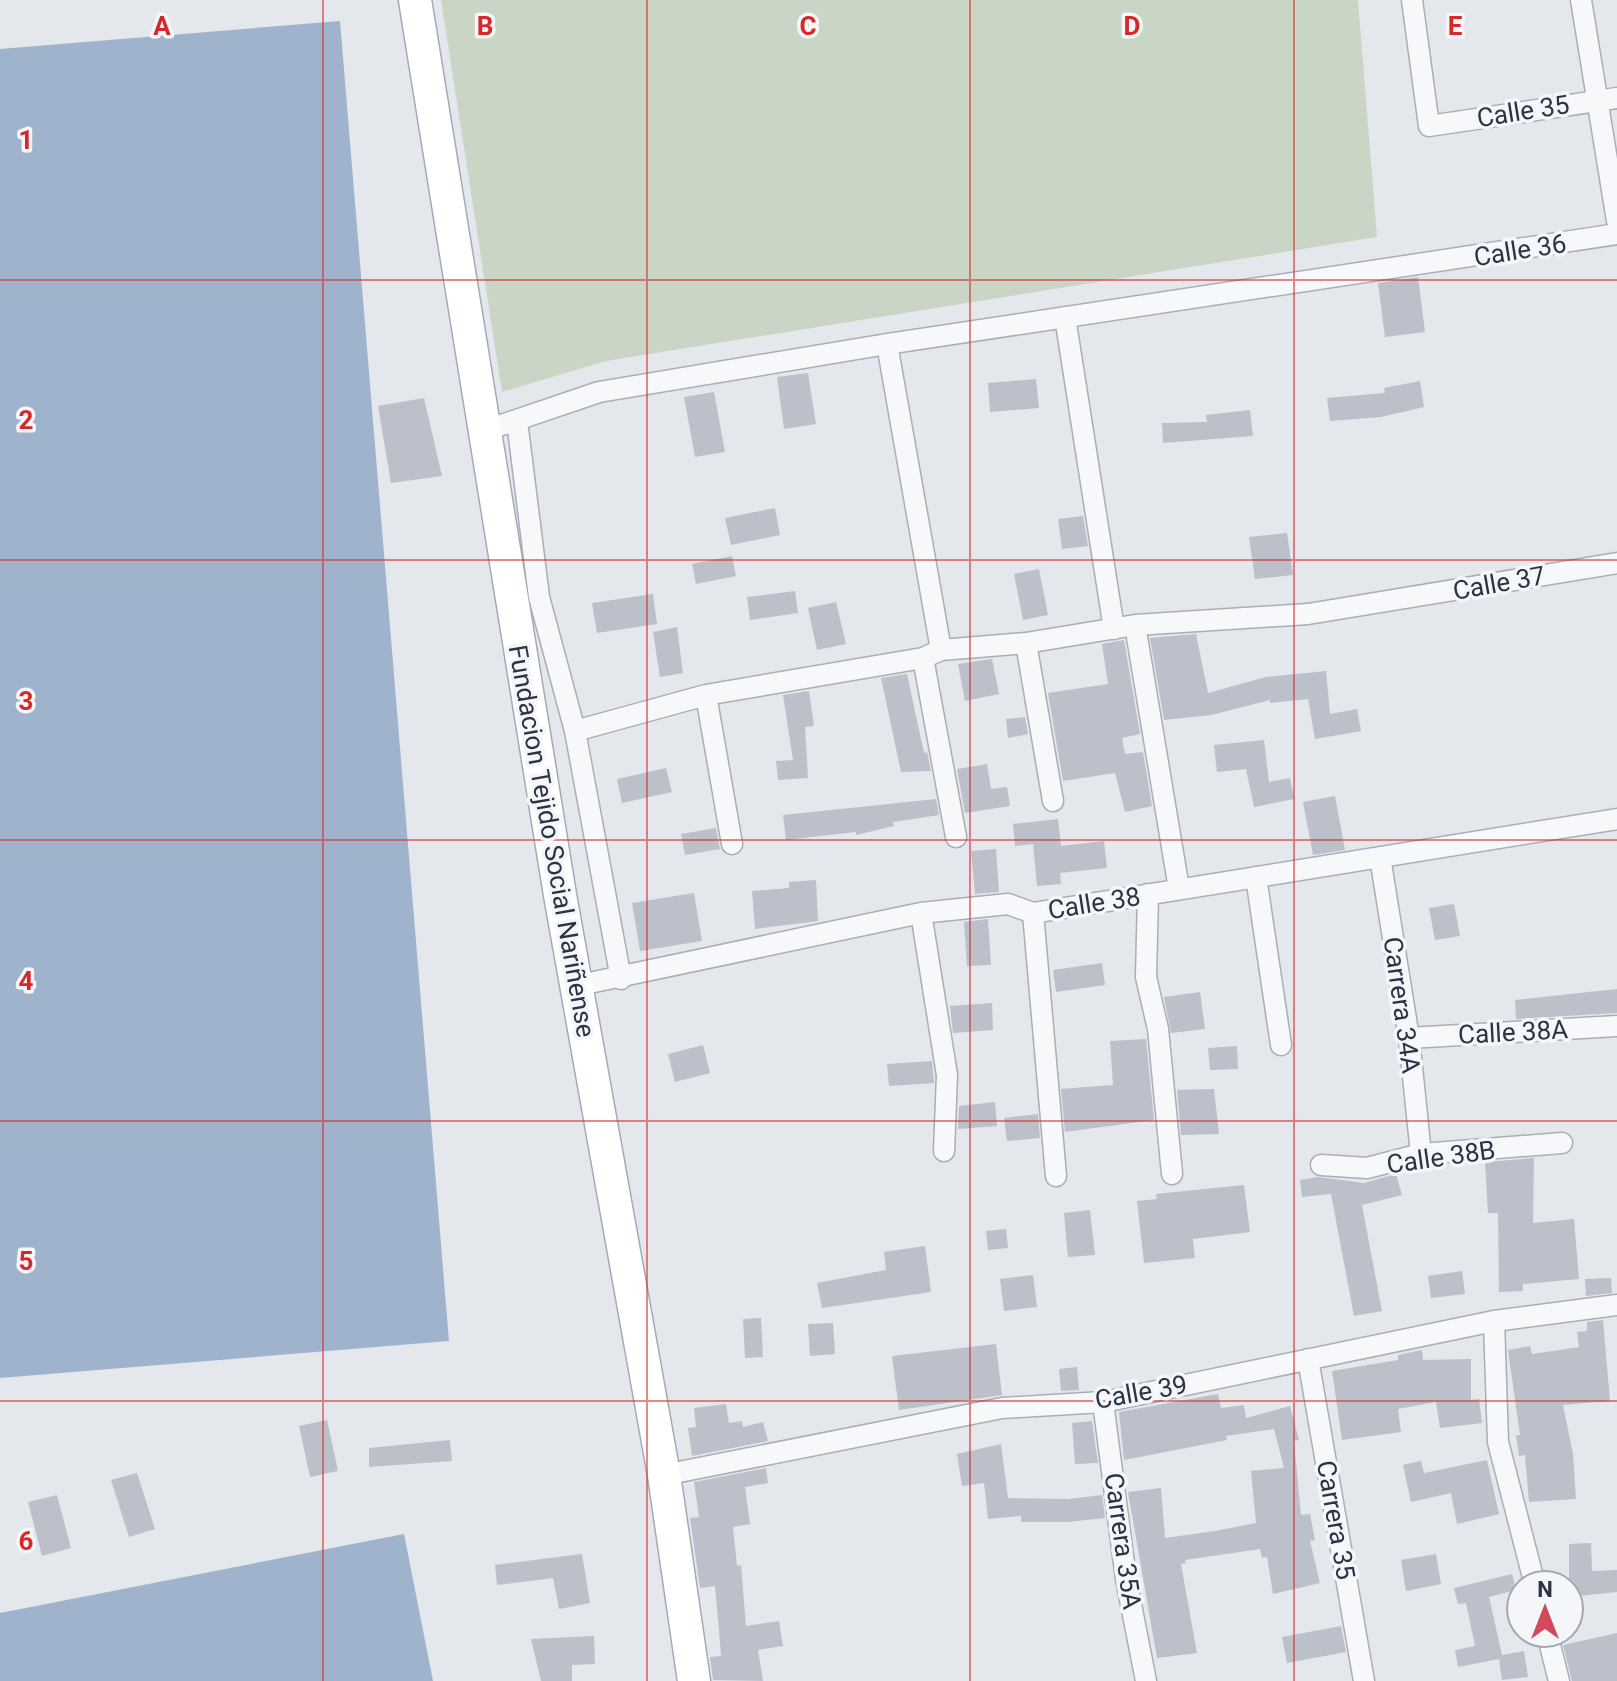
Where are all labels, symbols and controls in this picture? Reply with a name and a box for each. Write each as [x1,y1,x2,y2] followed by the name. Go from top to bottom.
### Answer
[153,11,171,41] text: A
[477,11,493,41] text: B
[799,11,817,41] text: C
[1124,11,1140,41] text: D
[1448,11,1463,41] text: E
[1475,89,1571,133] street label: Calle 35
[19,125,33,155] text: 1
[1472,228,1568,272] street label: Calle 36
[19,405,33,435] text: 2
[1451,560,1547,606] street label: Calle 37
[503,643,601,1039] street label: Fundacion Tejido Social Nariñense
[19,686,33,716] text: 3
[1046,881,1142,925] street label: Calle 38
[1378,935,1426,1075] street label: Carrera 34A
[19,966,34,996] text: 4
[1457,1014,1569,1050] street label: Calle 38A
[1385,1135,1497,1179] street label: Calle 38B
[19,1246,33,1276] text: 5
[1093,1369,1189,1415] street label: Calle 39
[1311,1458,1361,1582] street label: Carrera 35
[1099,1471,1147,1611] street label: Carrera 35A
[19,1526,34,1556] text: 6
[1505,1569,1585,1649] north arrow
[1537,1577,1553,1602] text: N

